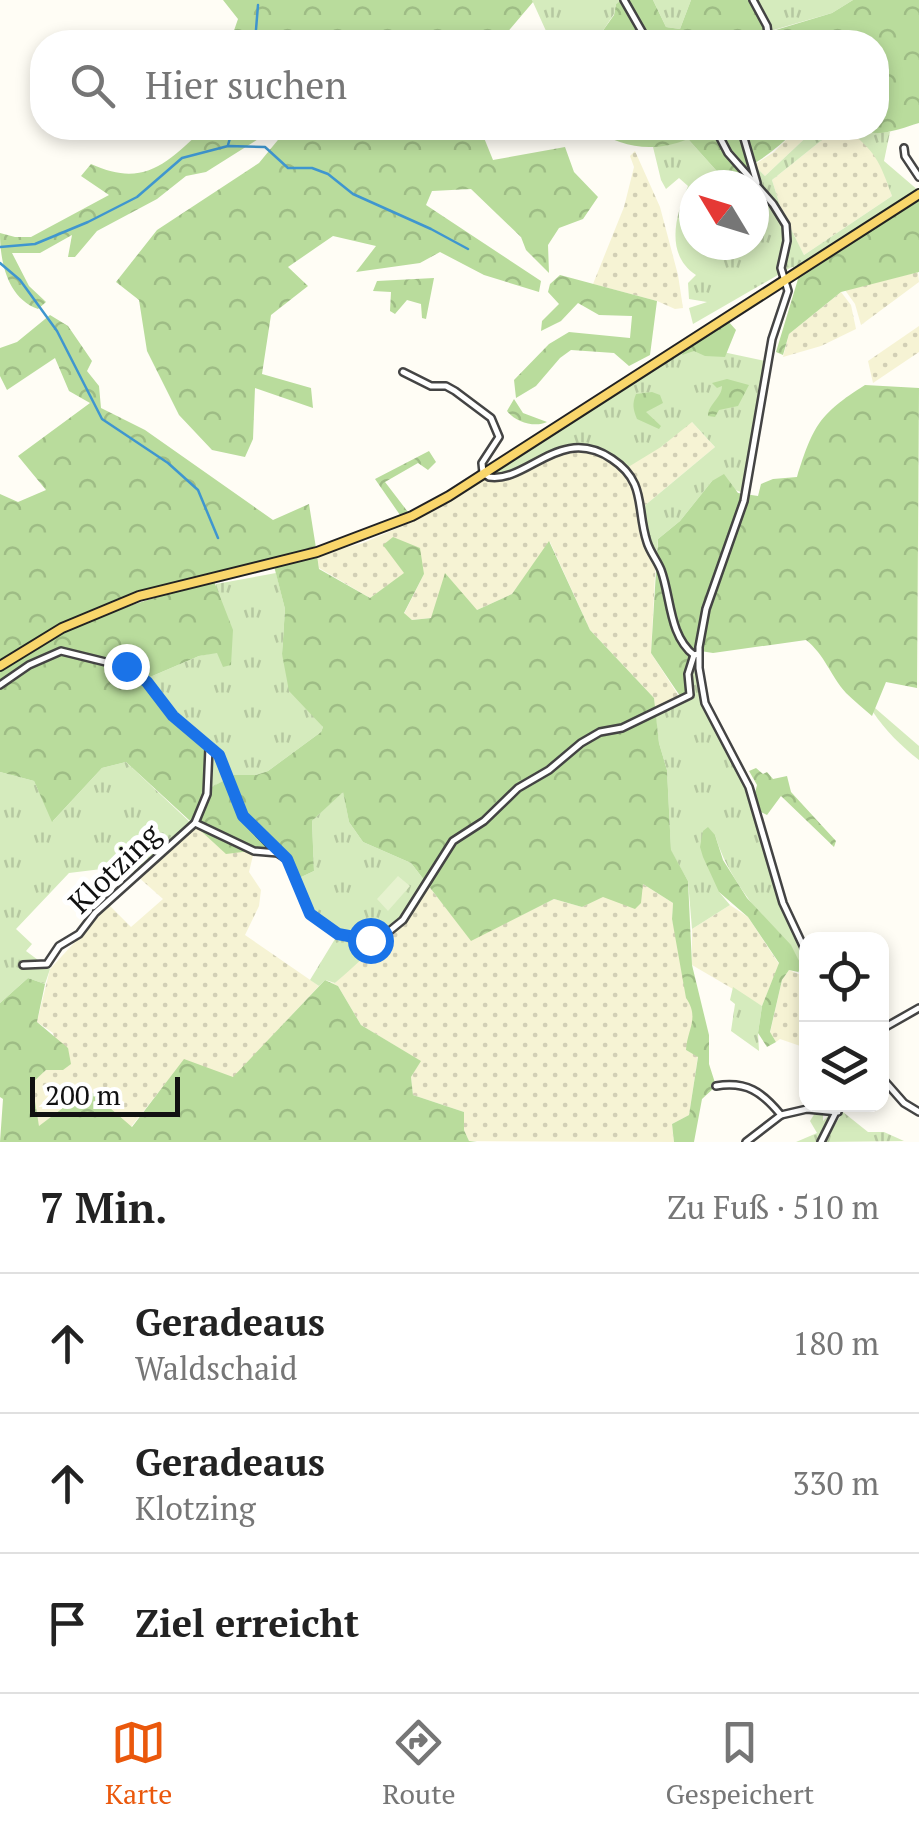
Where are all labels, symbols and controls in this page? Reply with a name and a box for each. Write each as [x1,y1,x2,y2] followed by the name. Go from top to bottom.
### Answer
[30,30,889,140] search box
[65,58,120,113] icon: search
[145,60,347,110] text: Hier suchen
[679,170,769,260] north arrow
[104,644,150,690] route end
[59,814,169,922] street label: Klotzing
[348,918,394,964] route start
[799,932,889,1112] map controls
[799,932,889,1022] button: locate
[799,1022,889,1112] button: layers
[30,1072,180,1116] scale bar
[45,1076,121,1113] text: 200 m
[40,1179,168,1235] text: 7 Min.
[667,1186,879,1228] text: Zu Fuß · 510 m
[135,1297,325,1347] text: Geradeaus
[40,1316,95,1371] icon: ahead
[792,1322,879,1364] text: 180 m
[135,1347,297,1389] text: Waldschaid
[135,1437,325,1487] text: Geradeaus
[40,1456,95,1511] icon: ahead
[792,1462,879,1504] text: 330 m
[135,1487,256,1529] text: Klotzing
[40,1596,95,1651] icon: arrive
[135,1598,359,1648] text: Ziel erreicht
[105,1715,172,1812] tab: Karte
[382,1715,456,1812] tab: Route
[665,1715,814,1812] tab: Gespeichert

